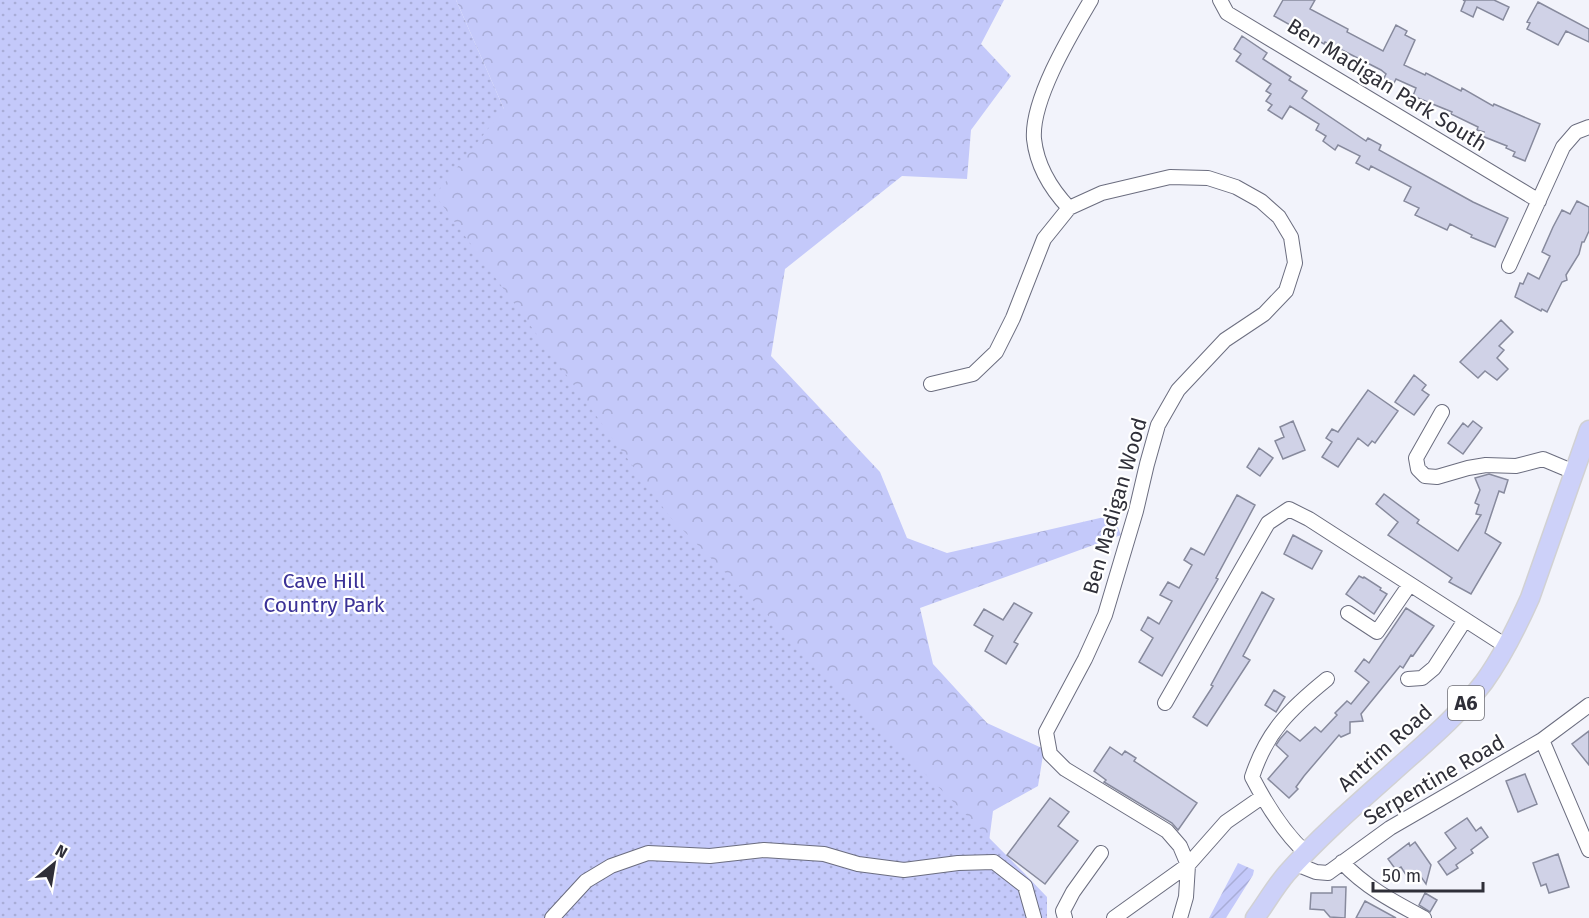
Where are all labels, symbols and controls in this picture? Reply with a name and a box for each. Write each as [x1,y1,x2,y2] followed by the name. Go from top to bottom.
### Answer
[1282,13,1492,157] street label: Ben Madigan Park South
[1077,415,1153,597] street label: Ben Madigan Wood
[263,568,385,618] park label: Cave Hill Country Park
[1448,686,1484,720] road number: A6
[1332,699,1438,797] street label: Antrim Road
[1359,729,1509,831] street label: Serpentine Road
[24,834,84,894] north arrow
[52,841,71,862] text: N
[1373,855,1482,893] scale bar
[1382,865,1421,887] text: 50 m

